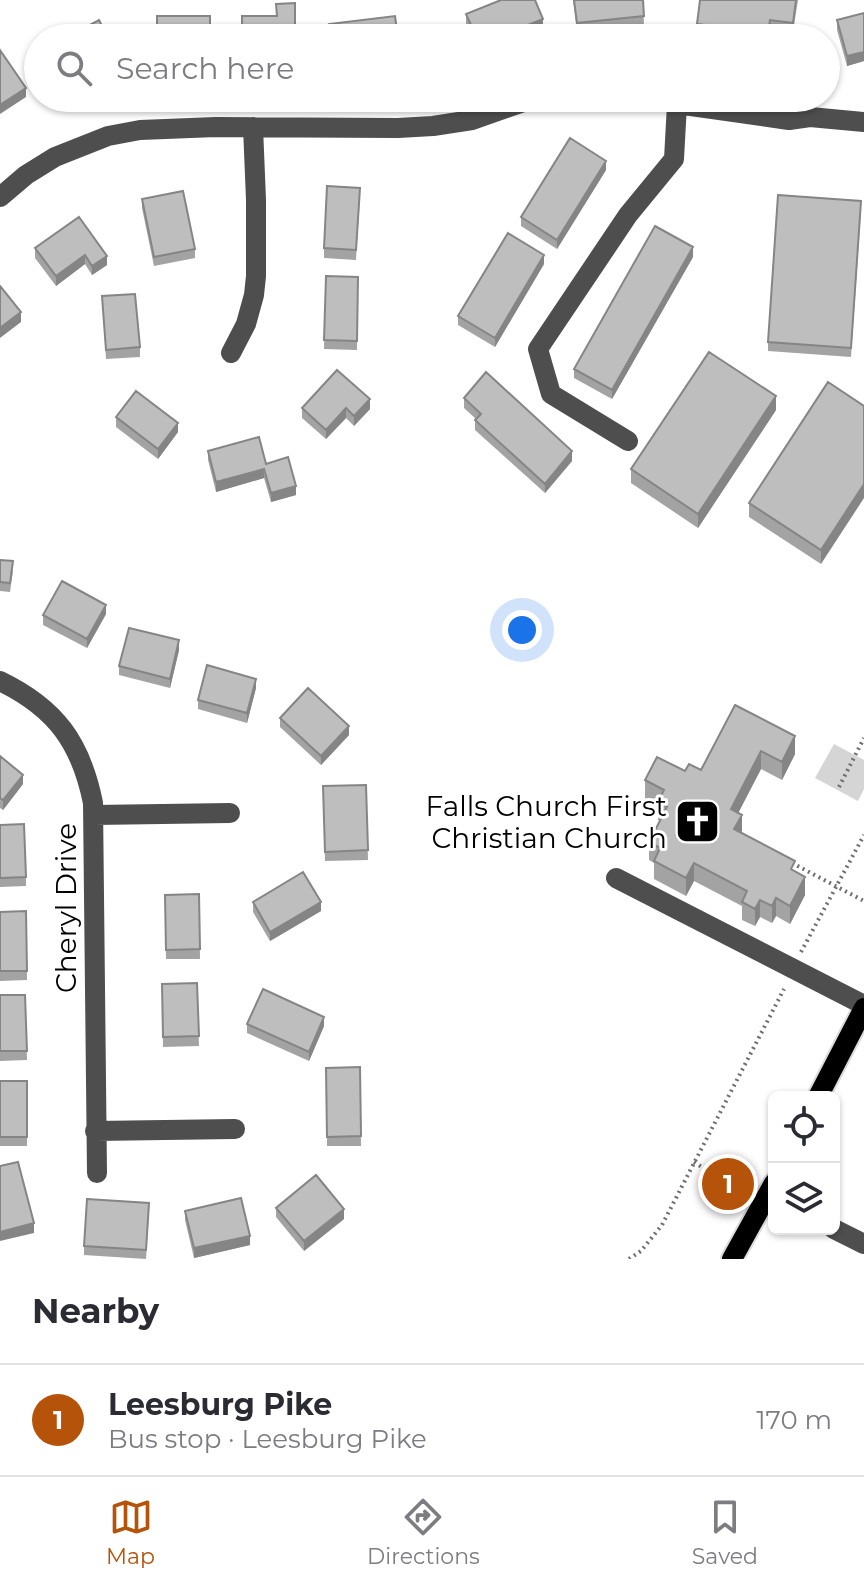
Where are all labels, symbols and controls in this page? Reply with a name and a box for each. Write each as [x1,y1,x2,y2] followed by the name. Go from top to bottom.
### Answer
[24,24,840,112] search box
[52,46,96,90] icon: search
[116,50,294,87] text: Search here
[502,610,542,650] your location
[426,789,667,855] place label: Falls Church First Christian Church
[674,798,722,846] church icon: Falls Church First Christian Church
[49,823,83,993] street label: Cheryl Drive
[768,1091,840,1235] map controls
[768,1091,840,1163] button: locate
[702,1154,754,1214] pin: 1
[768,1163,840,1235] button: layers
[32,1290,159,1332] text: Nearby
[108,1386,332,1423] text: Leesburg Pike
[53,1404,63,1436] text: 1
[756,1404,832,1436] text: 170 m
[108,1423,427,1455] text: Bus stop · Leesburg Pike
[106,1495,155,1570] tab: Map
[367,1495,480,1570] tab: Directions
[692,1495,758,1570] tab: Saved

